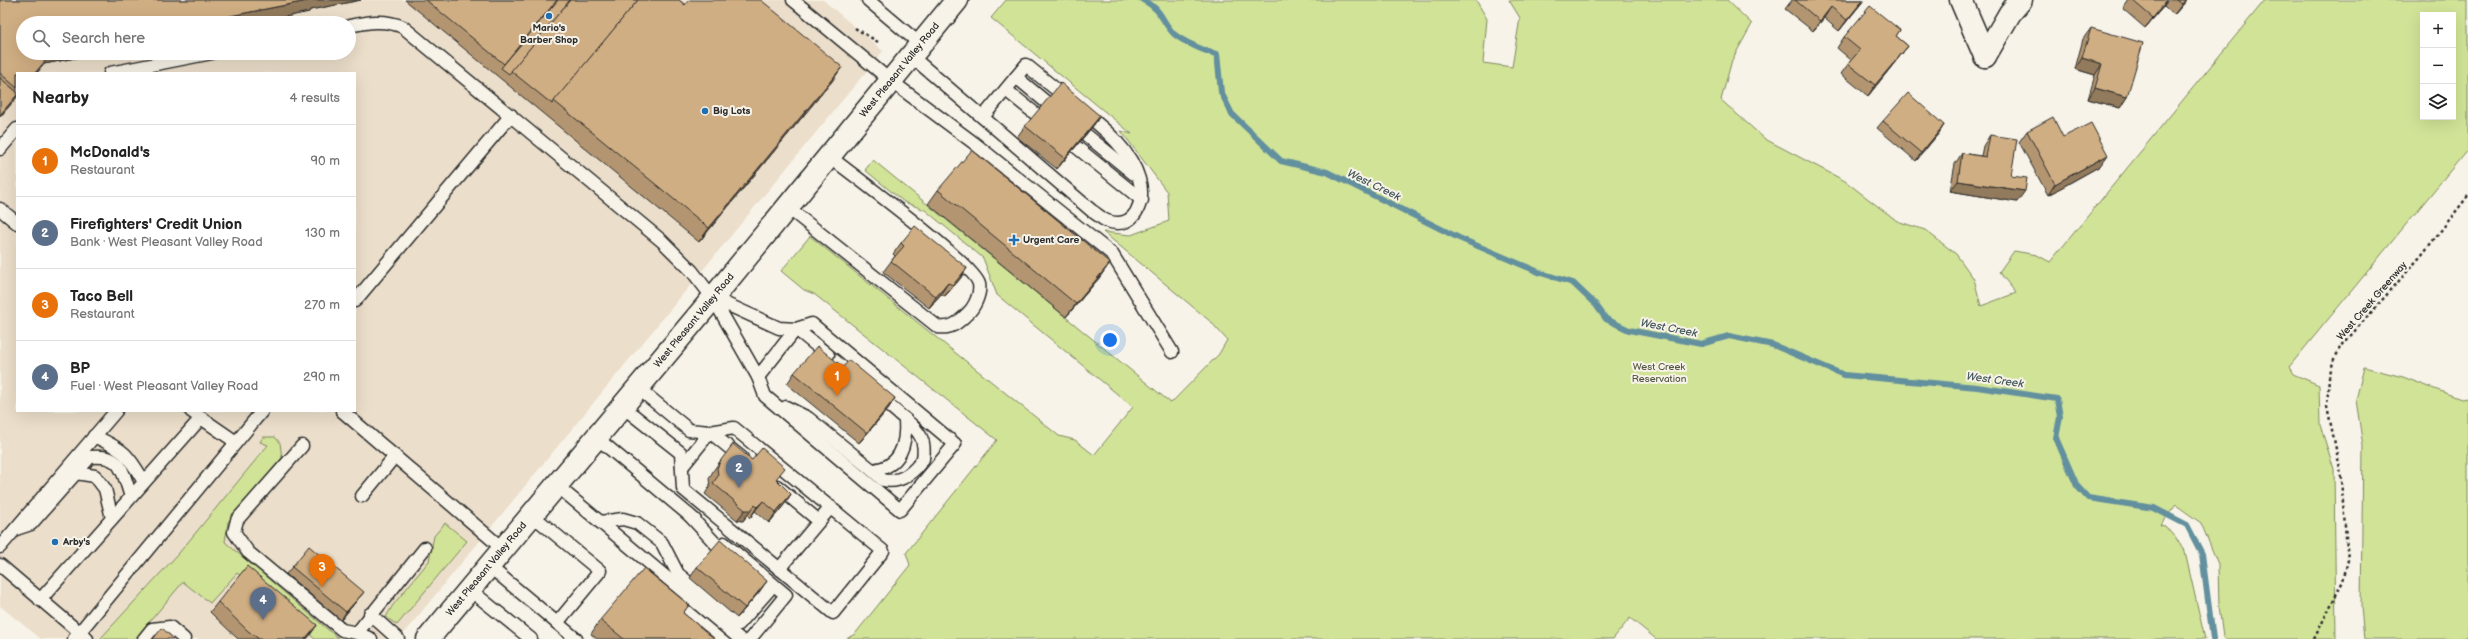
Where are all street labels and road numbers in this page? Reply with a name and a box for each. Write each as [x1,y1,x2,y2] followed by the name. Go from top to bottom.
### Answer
[857,20,942,120] street label: West Pleasant Valley Road
[2335,259,2410,343] street label: West Creek Greenway
[651,271,737,370] street label: West Pleasant Valley Road
[444,519,529,619] street label: West Pleasant Valley Road

